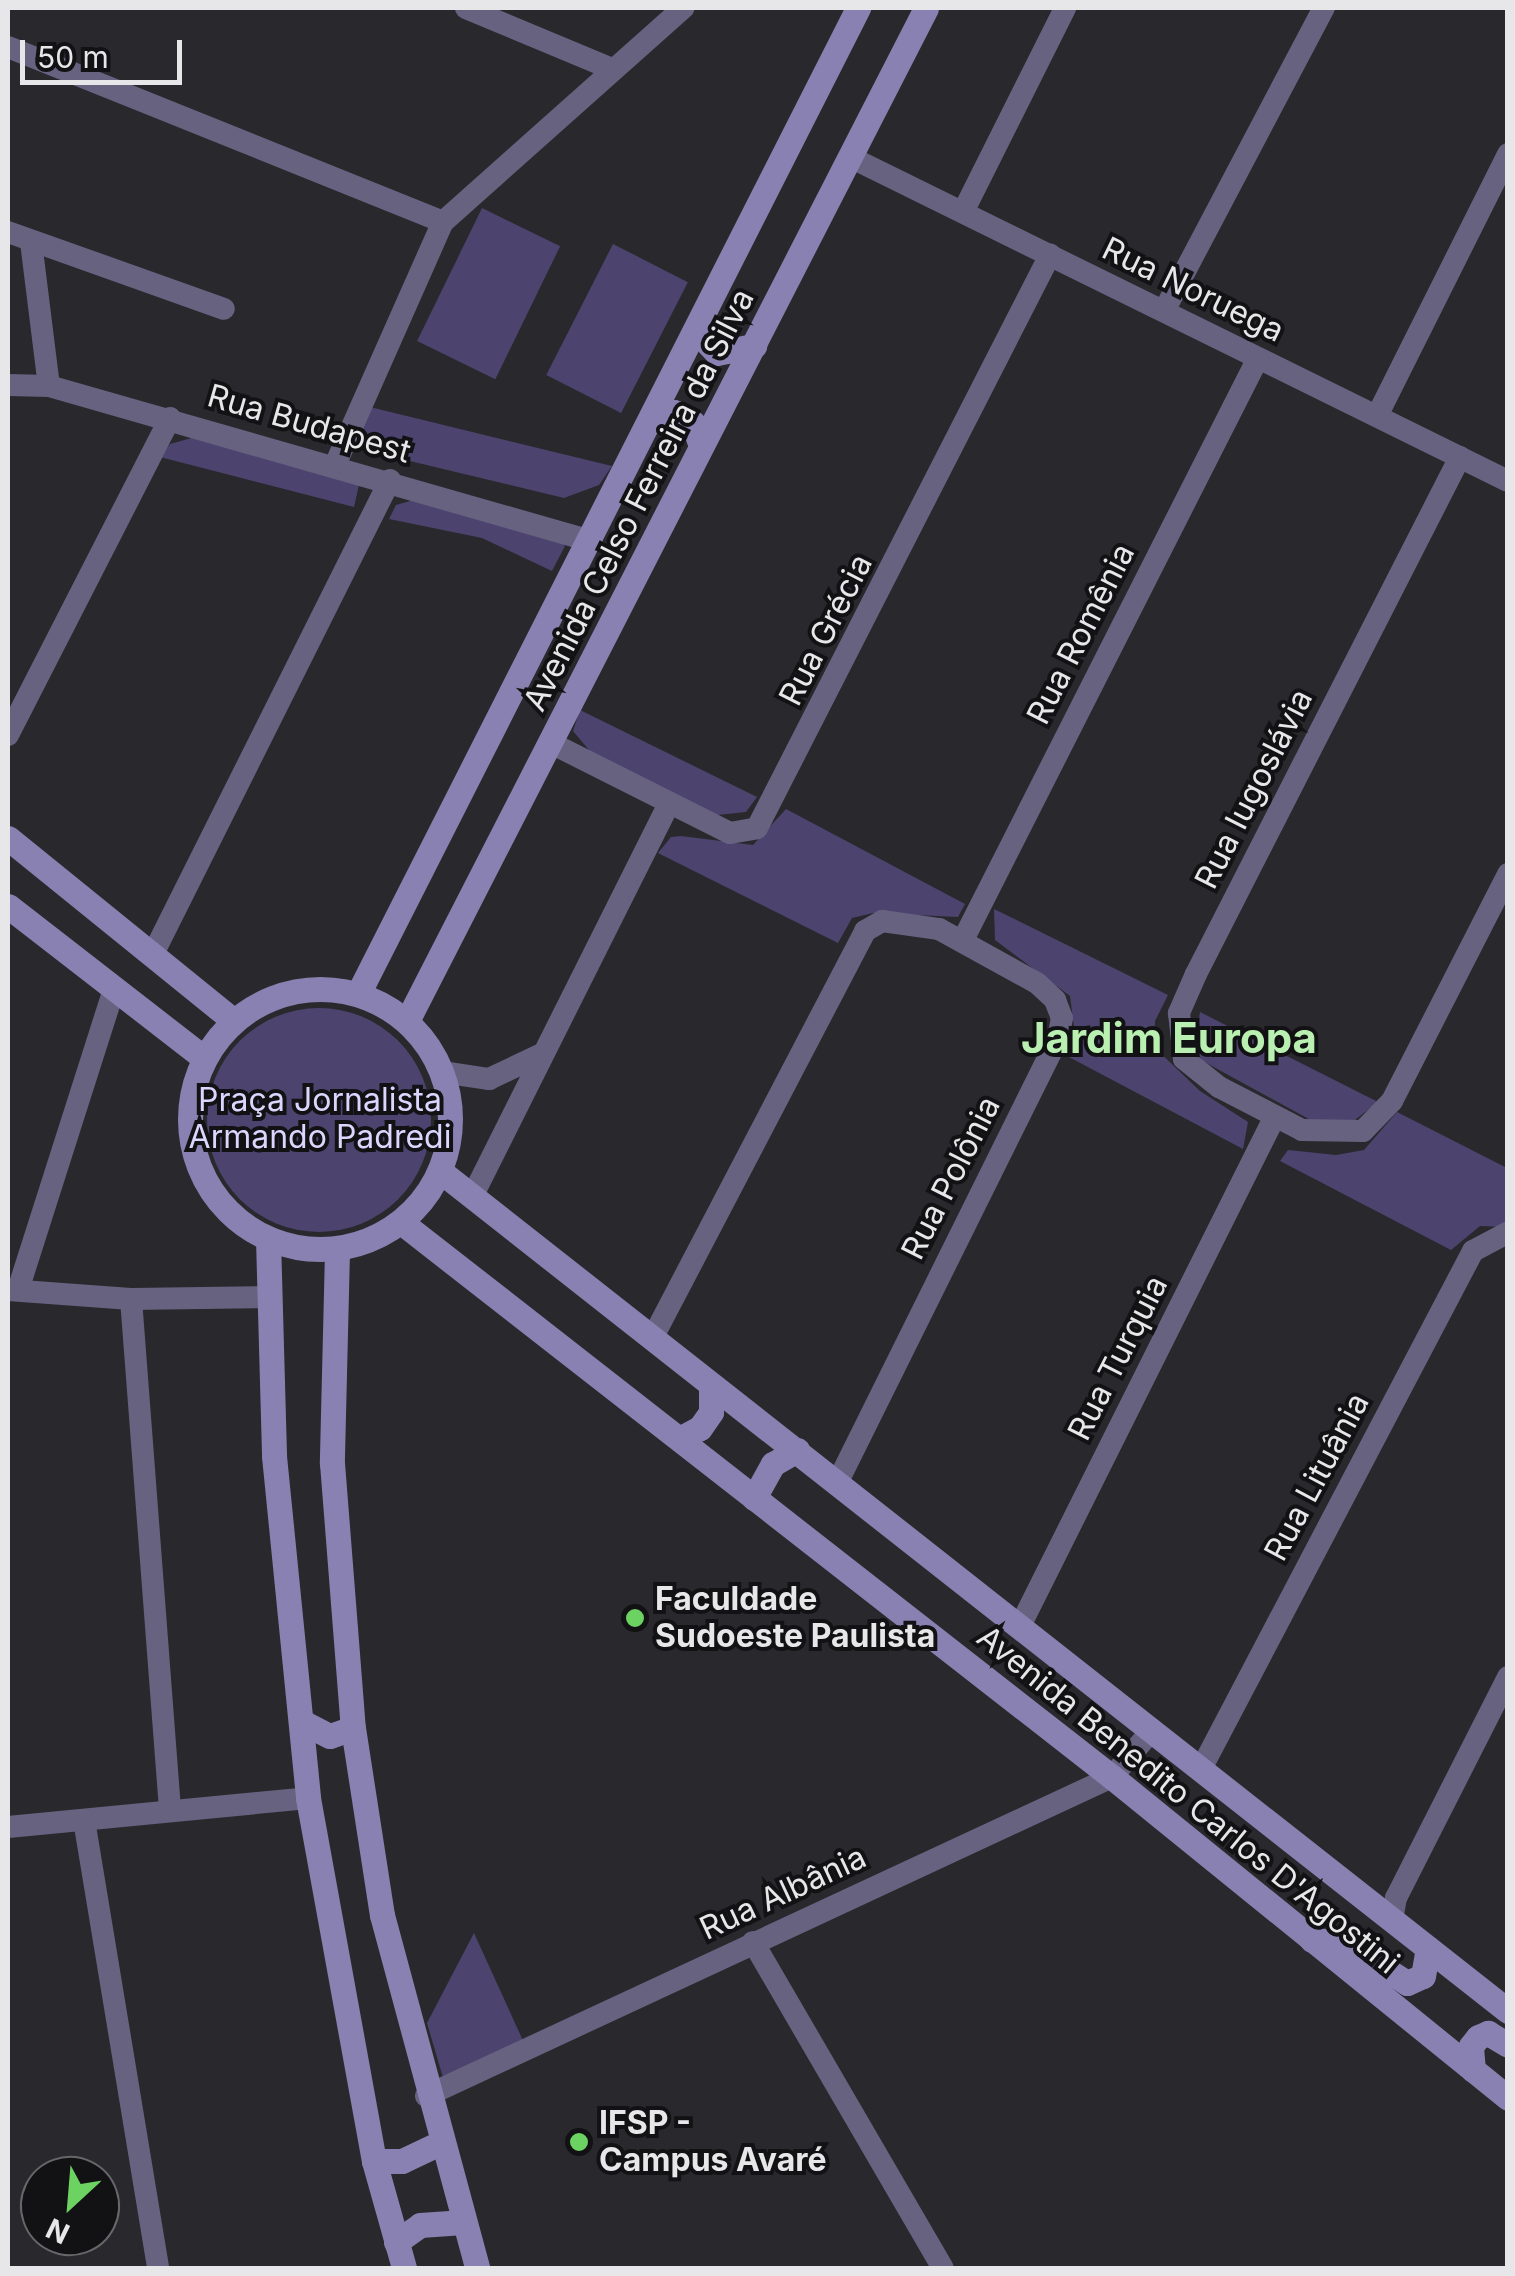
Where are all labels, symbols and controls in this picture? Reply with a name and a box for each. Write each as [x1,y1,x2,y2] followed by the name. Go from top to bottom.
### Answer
[25,20,188,82] scale bar
[37,39,109,75] text: 50 m
[1096,230,1290,350] street label: Rua Noruega
[516,283,762,717] street label: Avenida Celso Ferreira da Silva
[203,377,415,471] street label: Rua Budapest
[1019,537,1143,731] street label: Rua Romênia
[772,548,880,712] street label: Rua Grécia
[1187,683,1321,895] street label: Rua Iugoslávia
[1021,1013,1317,1063] district label: Jardim Europa
[189,1082,451,1157] park label: Praça Jornalista Armando Padredi
[894,1090,1008,1266] street label: Rua Polônia
[1060,1269,1176,1447] street label: Rua Turquia
[1257,1387,1377,1567] street label: Rua Lituânia
[655,1581,935,1656] place label: Faculdade Sudoeste Paulista
[624,1607,646,1629] marker: Faculdade Sudoeste Paulista
[969,1618,1407,1982] street label: Avenida Benedito Carlos D'Agostini
[694,1838,872,1948] street label: Rua Albânia
[599,2105,827,2180] place label: IFSP - Campus Avaré
[568,2131,590,2153] marker: IFSP - Campus Avaré
[20,2156,120,2256] north arrow
[41,2211,75,2251] text: N

